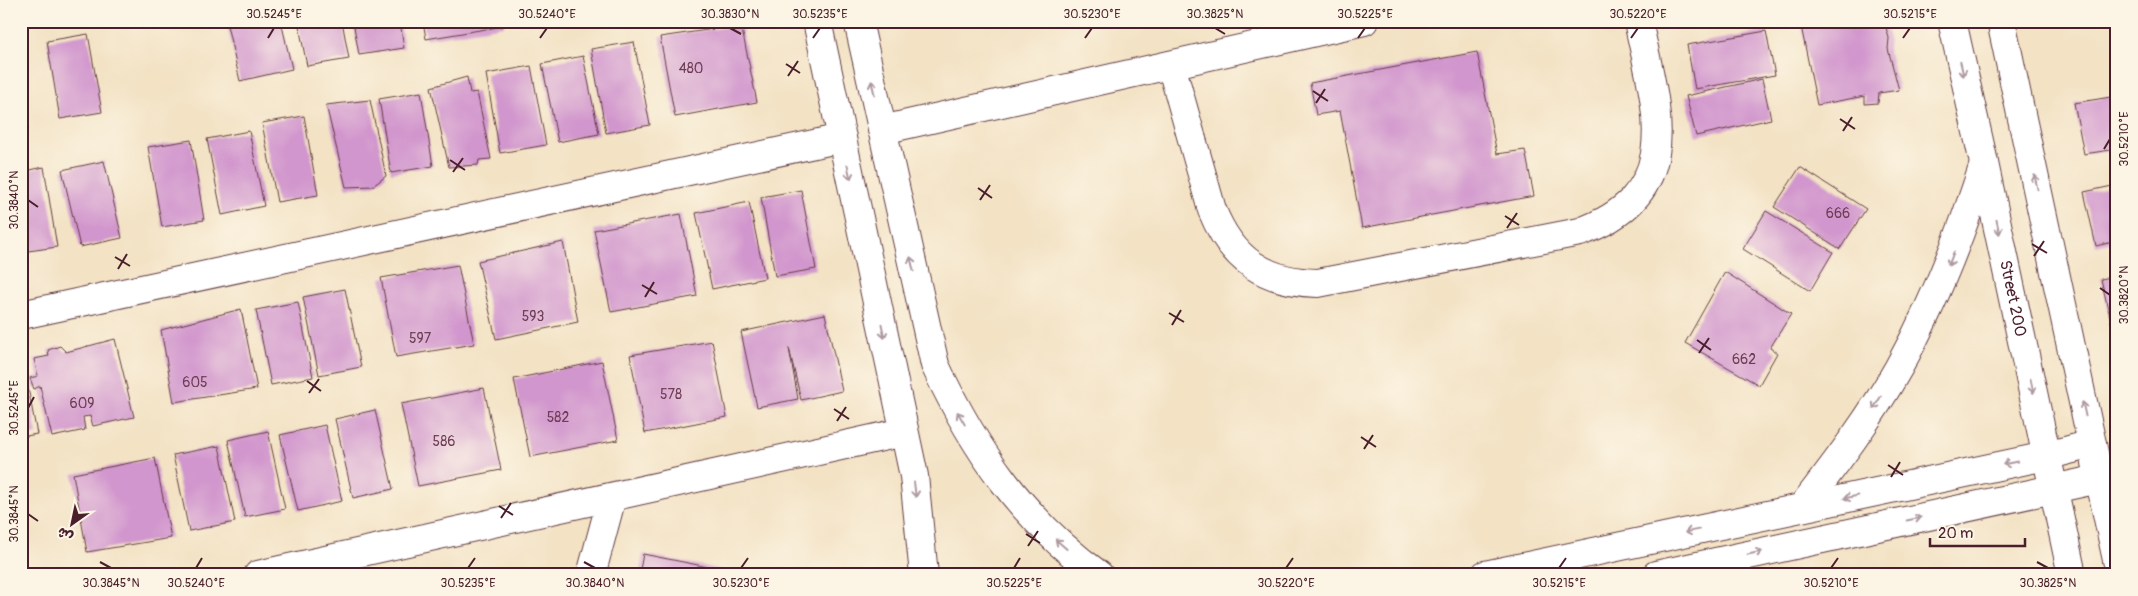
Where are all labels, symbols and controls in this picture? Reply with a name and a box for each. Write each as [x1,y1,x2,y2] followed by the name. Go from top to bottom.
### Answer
[246,7,302,22] text: 30.5245°E
[518,7,576,22] text: 30.5240°E
[701,7,759,22] text: 30.3830°N
[792,7,848,22] text: 30.5235°E
[1064,7,1120,22] text: 30.5230°E
[1187,7,1243,22] text: 30.3825°N
[1337,7,1393,22] text: 30.5225°E
[1609,7,1667,22] text: 30.5220°E
[1883,7,1937,22] text: 30.5215°E
[679,60,703,77] house number: 480
[1958,60,1967,76] one-way arrow
[868,81,877,97] one-way arrow
[2117,111,2132,167] text: 30.5210°E
[845,163,854,179] one-way arrow
[7,171,22,229] text: 30.3840°N
[2030,174,2040,190] one-way arrow
[1826,205,1850,222] house number: 666
[1994,219,2003,235] one-way arrow
[1946,250,1955,266] one-way arrow
[907,256,916,272] one-way arrow
[1995,258,2031,339] street label: Street 200
[2117,266,2132,324] text: 30.3820°N
[522,308,544,325] house number: 593
[879,322,888,338] one-way arrow
[409,330,432,347] house number: 597
[1732,351,1756,368] house number: 662
[182,374,208,391] house number: 605
[2027,378,2037,394] one-way arrow
[7,380,22,436] text: 30.5245°E
[660,386,682,403] house number: 578
[70,395,94,412] house number: 609
[1871,396,1881,410] one-way arrow
[2079,402,2089,418] one-way arrow
[547,409,569,426] house number: 582
[955,411,965,425] one-way arrow
[433,433,455,450] house number: 586
[2003,459,2019,469] one-way arrow
[911,481,921,497] one-way arrow
[7,485,22,543] text: 30.3845°N
[1844,493,1860,502] one-way arrow
[48,498,98,548] north arrow
[1905,514,1921,524] one-way arrow
[1930,516,2026,548] scale bar
[54,523,76,546] text: ش
[1938,524,1973,543] text: 20 m
[1685,527,1701,536] one-way arrow
[1055,538,1068,550] one-way arrow
[1746,548,1762,558] one-way arrow
[82,576,140,591] text: 30.3845°N
[167,576,225,591] text: 30.5240°E
[440,576,496,591] text: 30.5235°E
[566,576,624,591] text: 30.3840°N
[713,576,769,591] text: 30.5230°E
[986,576,1042,591] text: 30.5225°E
[1257,576,1315,591] text: 30.5220°E
[1532,576,1586,591] text: 30.5215°E
[1803,576,1859,591] text: 30.5210°E
[2020,576,2076,591] text: 30.3825°N

